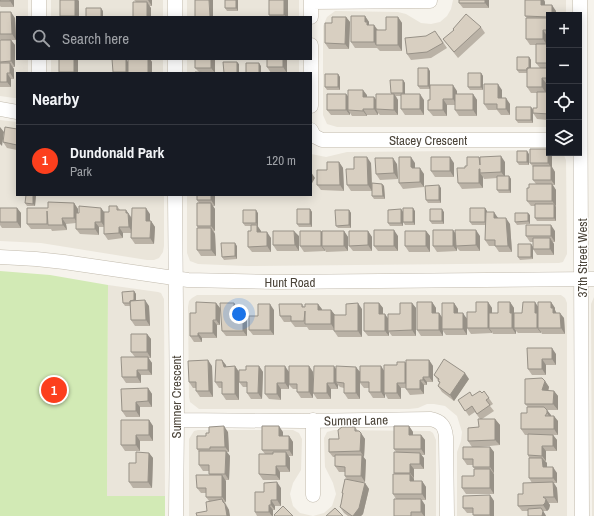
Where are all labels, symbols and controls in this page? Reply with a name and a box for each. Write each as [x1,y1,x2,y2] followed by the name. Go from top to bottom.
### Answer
[546,12,582,156] map controls
[546,12,582,48] button: +
[16,16,312,60] search box
[30,27,52,49] icon: search
[62,28,129,49] text: Search here
[546,48,582,84] button: −
[546,84,582,120] button: locate
[32,87,79,110] text: Nearby
[546,120,582,156] button: layers
[389,132,467,149] street label: Stacey Crescent
[70,142,164,163] text: Dundonald Park
[42,152,48,169] text: 1
[266,152,296,169] text: 120 m
[70,163,92,180] text: Park
[574,218,591,298] street label: 37th Street West
[265,274,316,291] street label: Hunt Road
[229,304,249,324] your location
[168,356,185,438] street label: Sumner Crescent
[41,375,67,405] pin: 1
[324,411,388,430] street label: Sumner Lane

